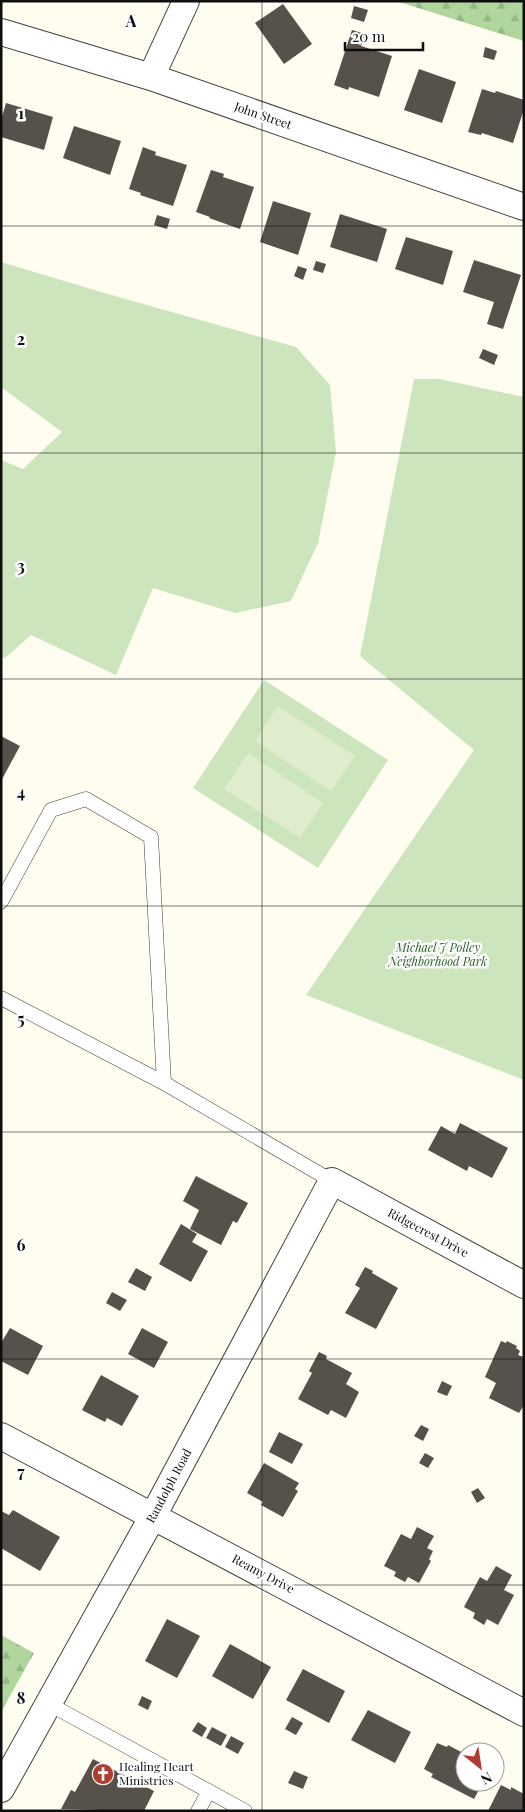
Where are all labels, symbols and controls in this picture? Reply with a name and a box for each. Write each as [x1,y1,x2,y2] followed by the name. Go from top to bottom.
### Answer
[125,10,137,31] text: A
[345,20,422,52] scale bar
[352,26,386,46] text: 20 m
[232,97,295,133] street label: John Street
[18,102,24,123] text: 1
[17,328,25,349] text: 2
[17,555,25,576] text: 3
[17,781,25,802] text: 4
[388,939,487,969] park label: Michael J Polley Neighborhood Park
[17,1008,25,1029] text: 5
[385,1204,472,1260] street label: Ridgecrest Drive
[17,1234,26,1255] text: 6
[142,1446,194,1526] street label: Randolph Road
[17,1461,25,1482] text: 7
[229,1550,297,1596] street label: Reamy Drive
[17,1687,26,1708] text: 8
[455,1742,505,1792] north arrow
[119,1758,194,1788] place label: Healing Heart Ministries
[91,1762,115,1786] church icon: Healing Heart Ministries
[478,1768,496,1789] text: N

